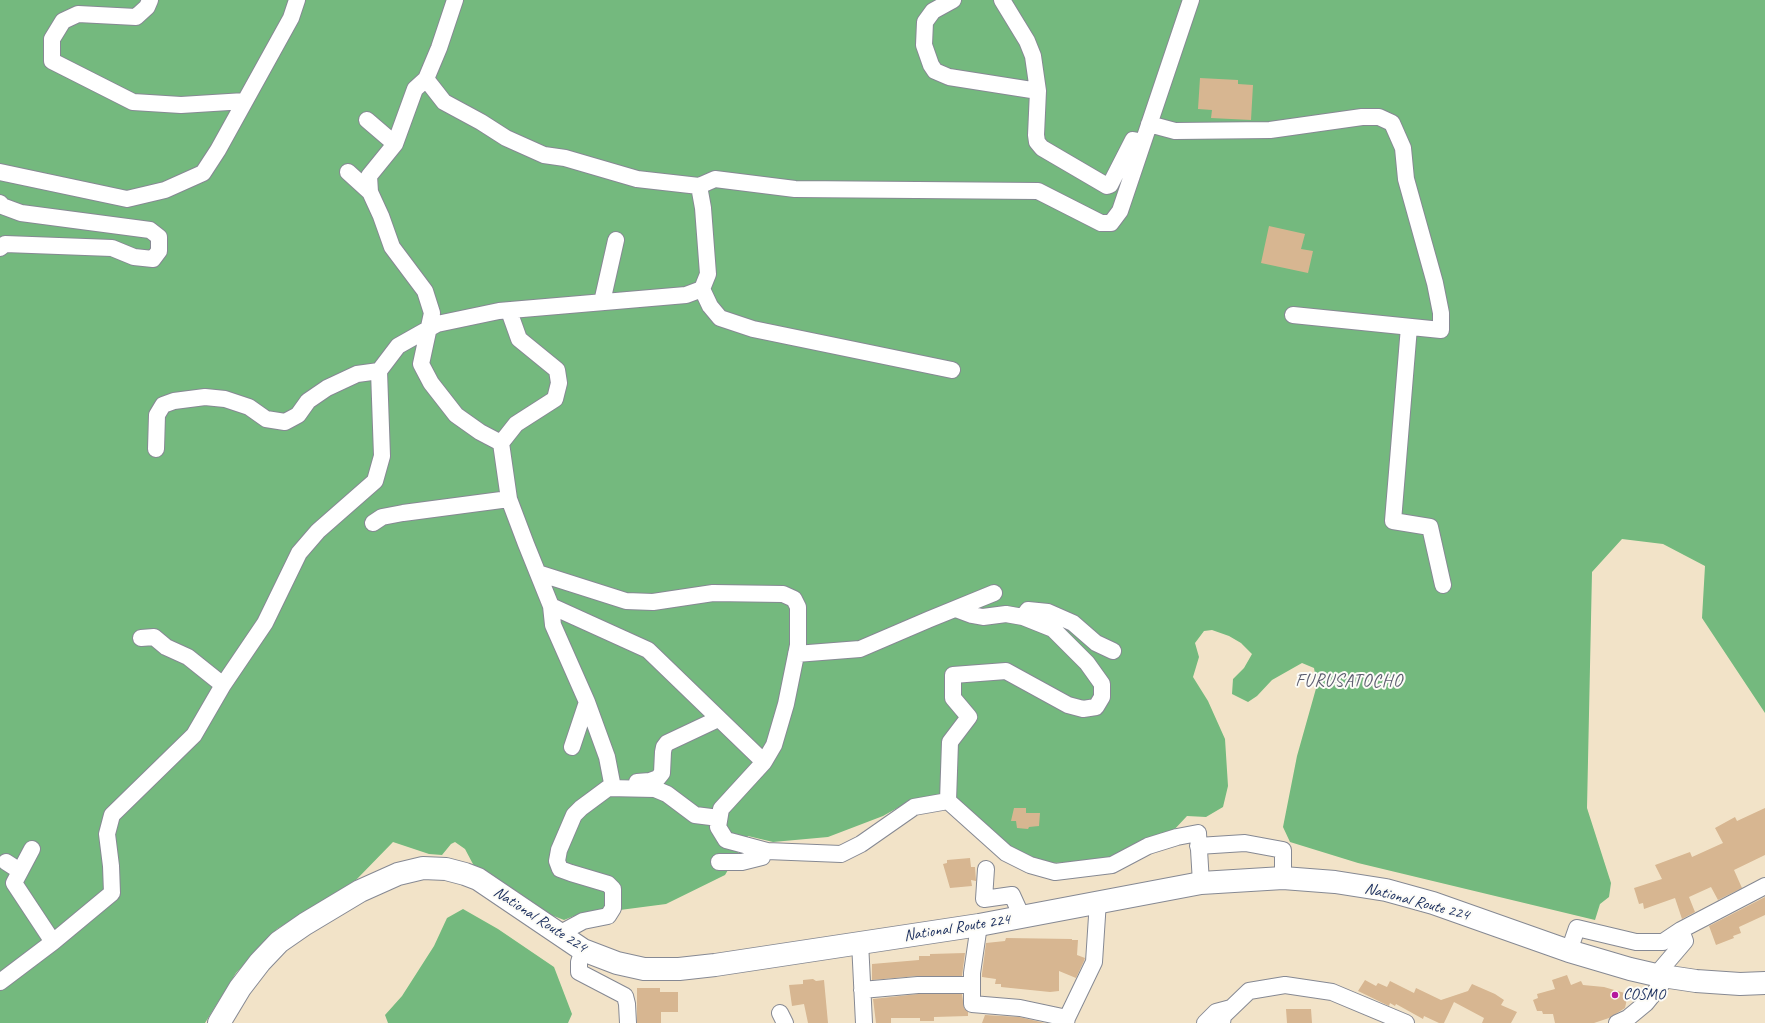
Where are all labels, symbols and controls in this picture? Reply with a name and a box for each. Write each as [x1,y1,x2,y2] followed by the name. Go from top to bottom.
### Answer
[1296,670,1402,692] district label: FURUSATOCHO
[1363,879,1471,925] street label: National Route 224
[490,883,590,957] street label: National Route 224
[903,910,1011,946] street label: National Route 224
[1623,985,1665,1005] place label: COSMO
[1610,990,1620,1000] marker: COSMO

